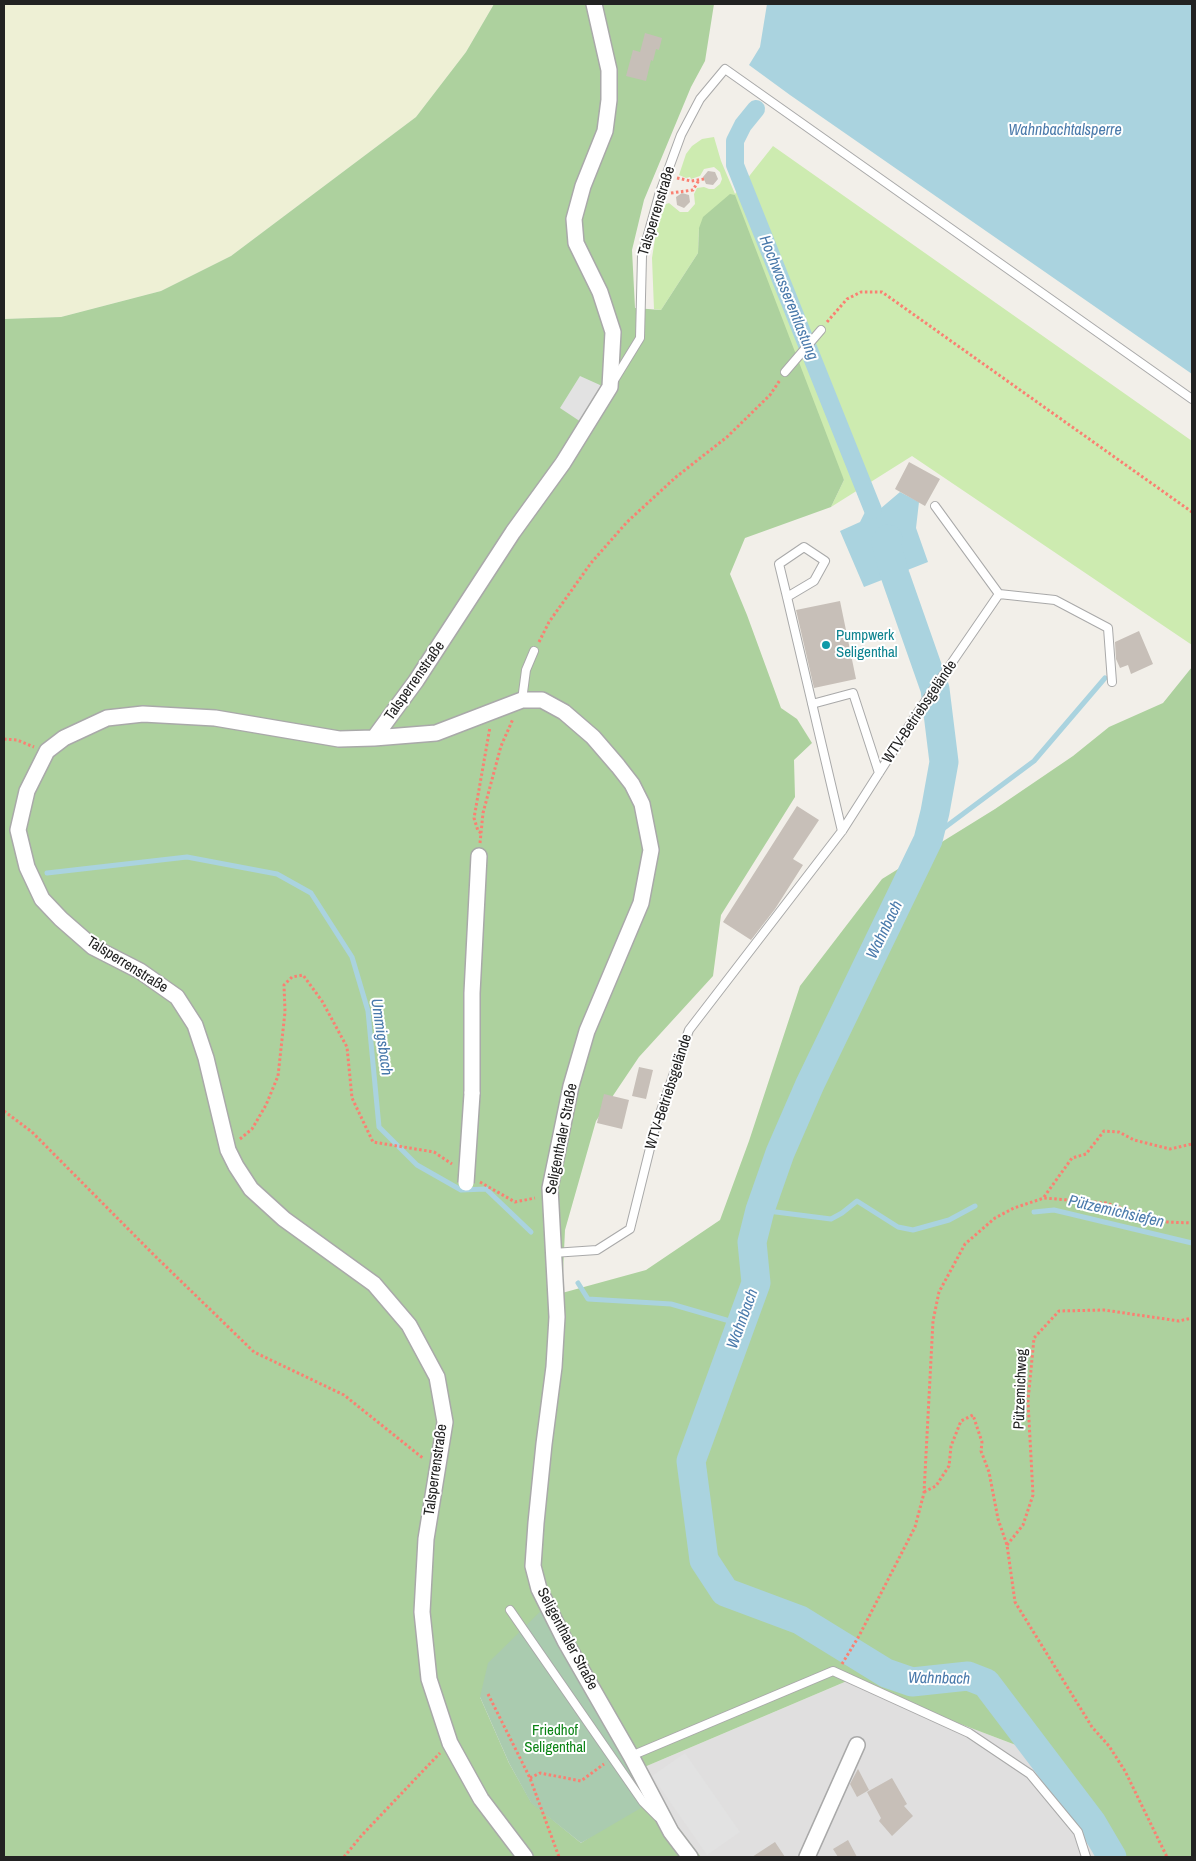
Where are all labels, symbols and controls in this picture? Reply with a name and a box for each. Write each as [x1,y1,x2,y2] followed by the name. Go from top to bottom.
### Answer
[1008,121,1122,141] water label: Wahnbachtalsperre
[635,164,679,258] street label: Talsperrenstraße
[754,233,822,363] water label: Hochwasserentlastung
[836,627,898,662] place label: Pumpwerk Seligenthal
[381,638,449,724] street label: Talsperrenstraße
[820,639,832,651] marker: Pumpwerk Seligenthal
[879,657,961,767] street label: WTV-Betriebsgelände
[863,898,907,962] water label: Wahnbach
[83,933,171,997] street label: Talsperrenstraße
[366,997,396,1077] water label: Ummigsbach
[642,1032,696,1152] street label: WTV-Betriebsgelände
[542,1082,582,1196] street label: Seligenthaler Straße
[1066,1192,1166,1232] water label: Pützemichsiefen
[723,1286,763,1352] water label: Wahnbach
[1011,1348,1031,1430] street label: Pützemichweg
[421,1423,451,1517] street label: Talsperrenstraße
[533,1585,601,1693] street label: Seligenthaler Straße
[908,1669,970,1689] water label: Wahnbach
[524,1722,586,1757] park label: Friedhof Seligenthal

